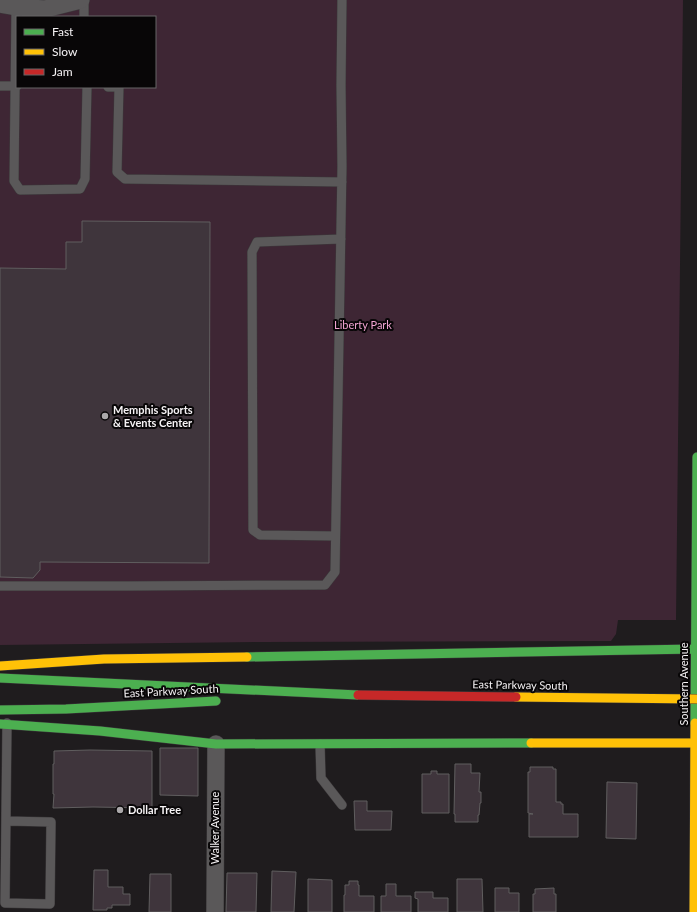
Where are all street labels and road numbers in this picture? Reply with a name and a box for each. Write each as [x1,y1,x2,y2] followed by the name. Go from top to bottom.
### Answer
[677,642,690,726] street label: Southern Avenue
[472,677,568,692] street label: East Parkway South
[123,682,219,699] street label: East Parkway South
[208,792,221,864] street label: Walker Avenue

